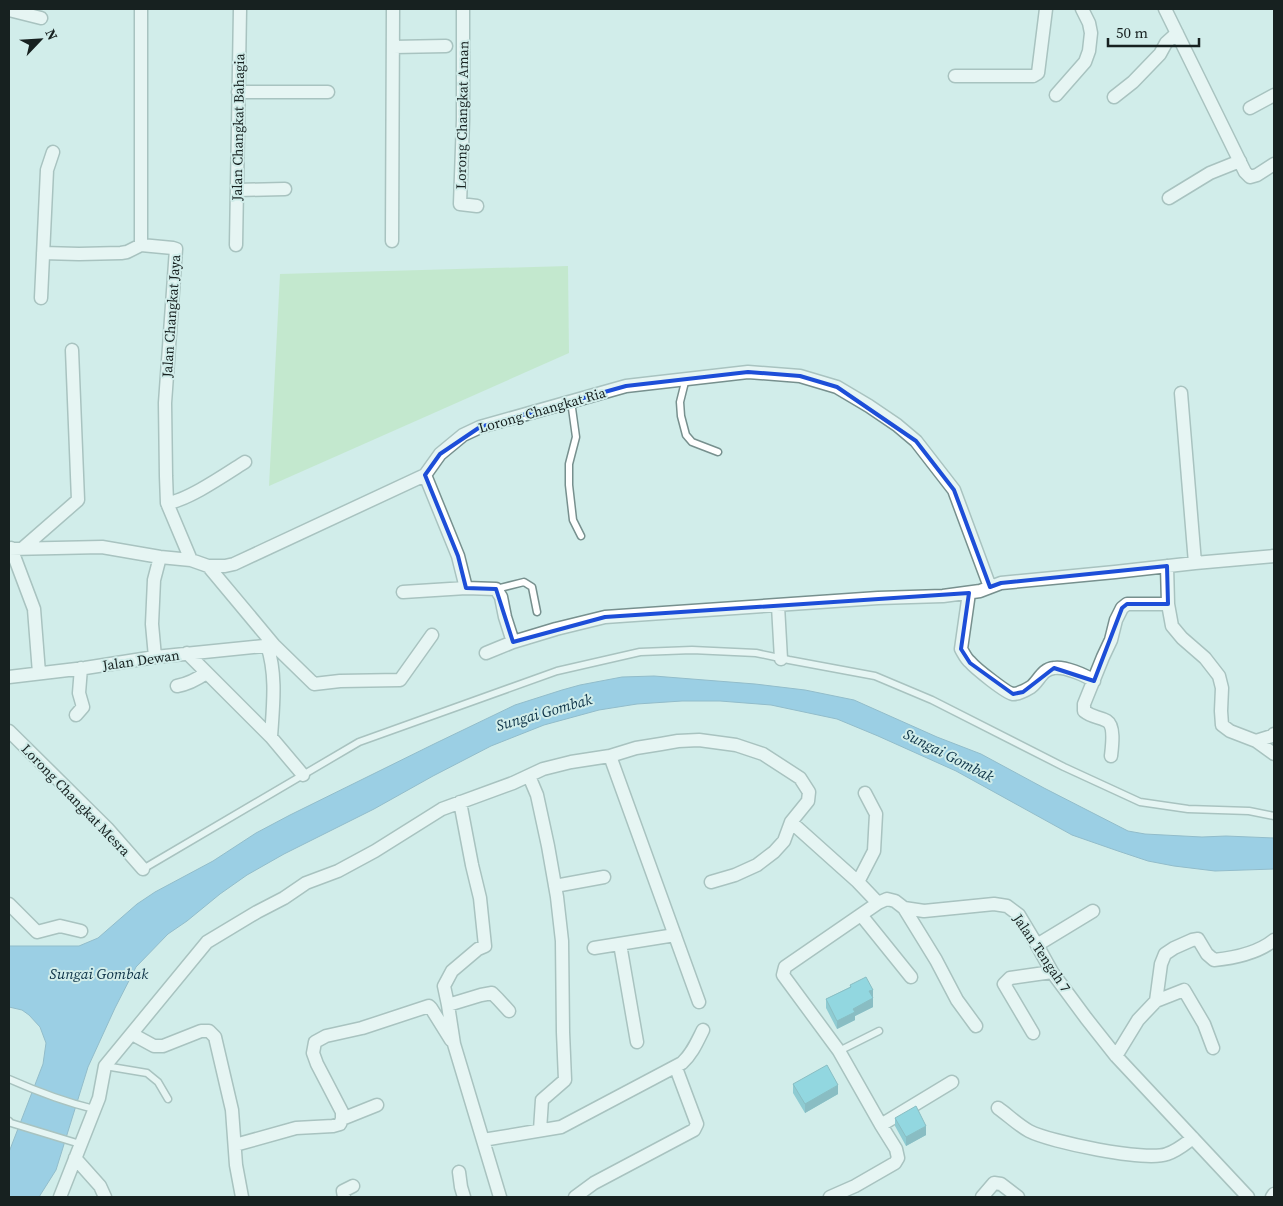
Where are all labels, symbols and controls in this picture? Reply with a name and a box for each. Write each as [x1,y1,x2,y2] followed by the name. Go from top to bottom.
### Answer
[15,15,65,65] north arrow
[1108,15,1199,47] scale bar
[1116,22,1148,43] text: 50 m
[41,26,63,43] text: N
[451,40,473,189] street label: Lorong Changkat Aman
[227,52,249,202] street label: Jalan Changkat Bahagia
[157,253,185,379] street label: Jalan Changkat Jaya
[476,382,609,438] street label: Lorong Changkat Ria
[100,645,181,675] street label: Jalan Dewan
[494,688,595,736] water label: Sungai Gombak
[900,723,999,787] water label: Sungai Gombak
[17,739,136,861] street label: Lorong Changkat Mesra
[1008,909,1076,996] street label: Jalan Tengah 7
[50,963,149,984] water label: Sungai Gombak

